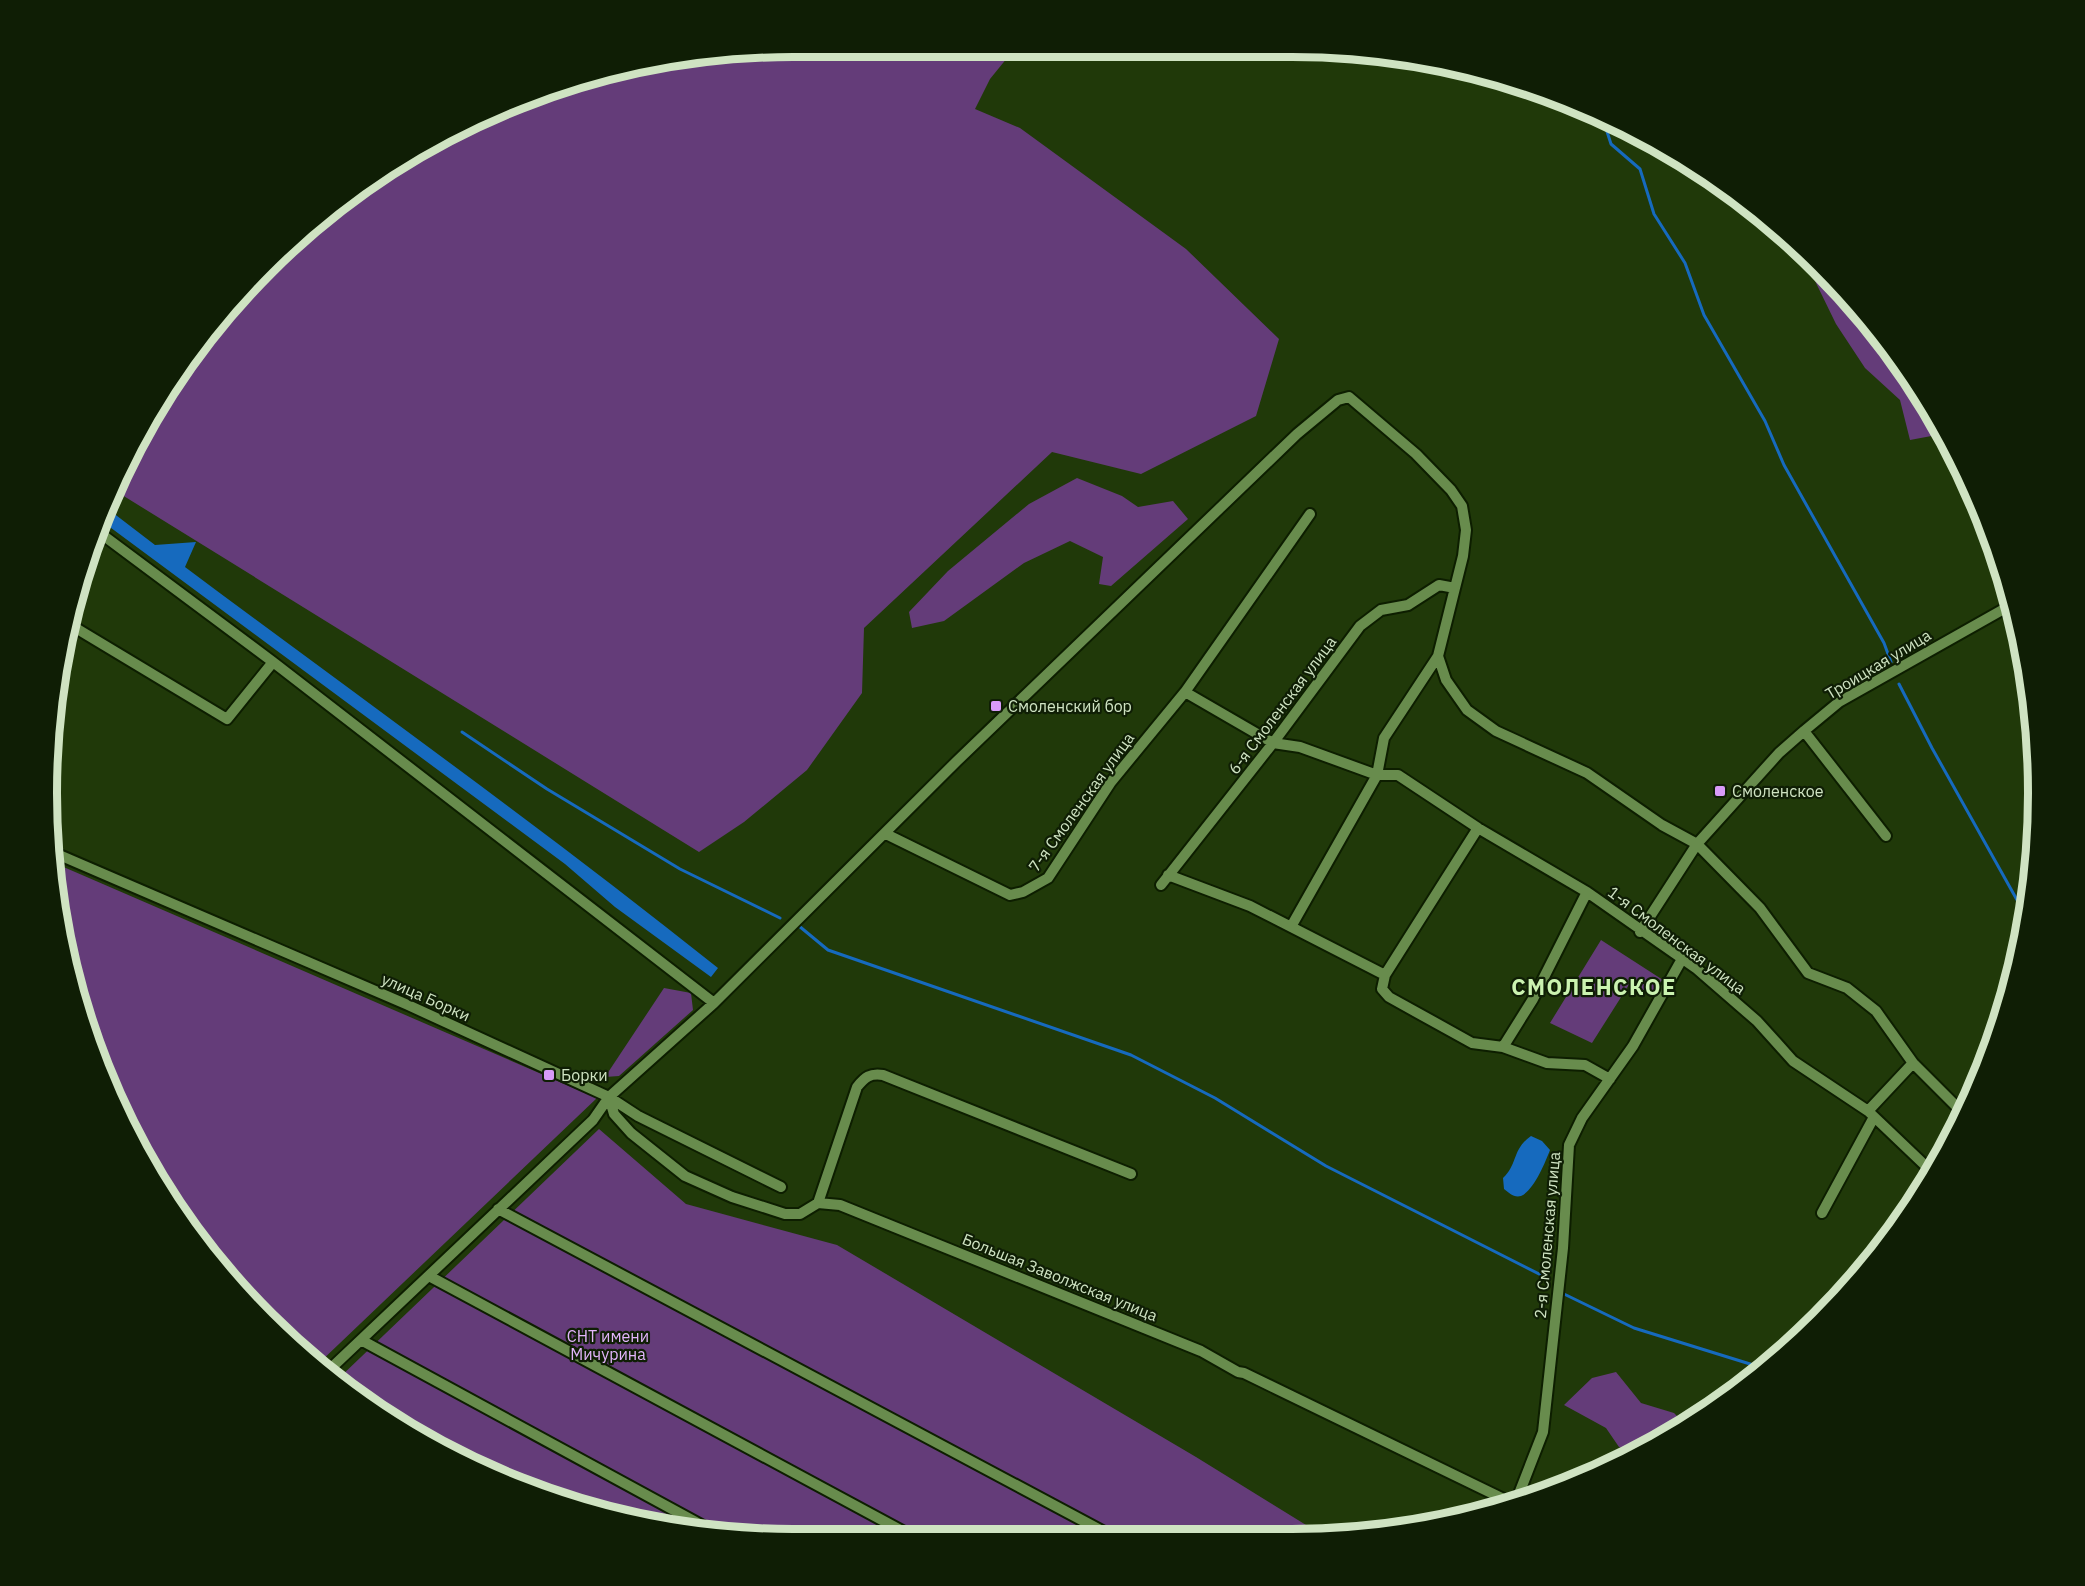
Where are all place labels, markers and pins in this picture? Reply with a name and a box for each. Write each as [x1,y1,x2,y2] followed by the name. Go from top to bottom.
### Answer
[1008,696,1132,716] place label: Смоленский бор
[989,699,1003,713] marker: Смоленский бор
[1732,781,1824,801] place label: Смоленское
[1713,784,1727,798] marker: Смоленское
[561,1065,608,1085] place label: Борки
[542,1068,556,1082] marker: Борки

